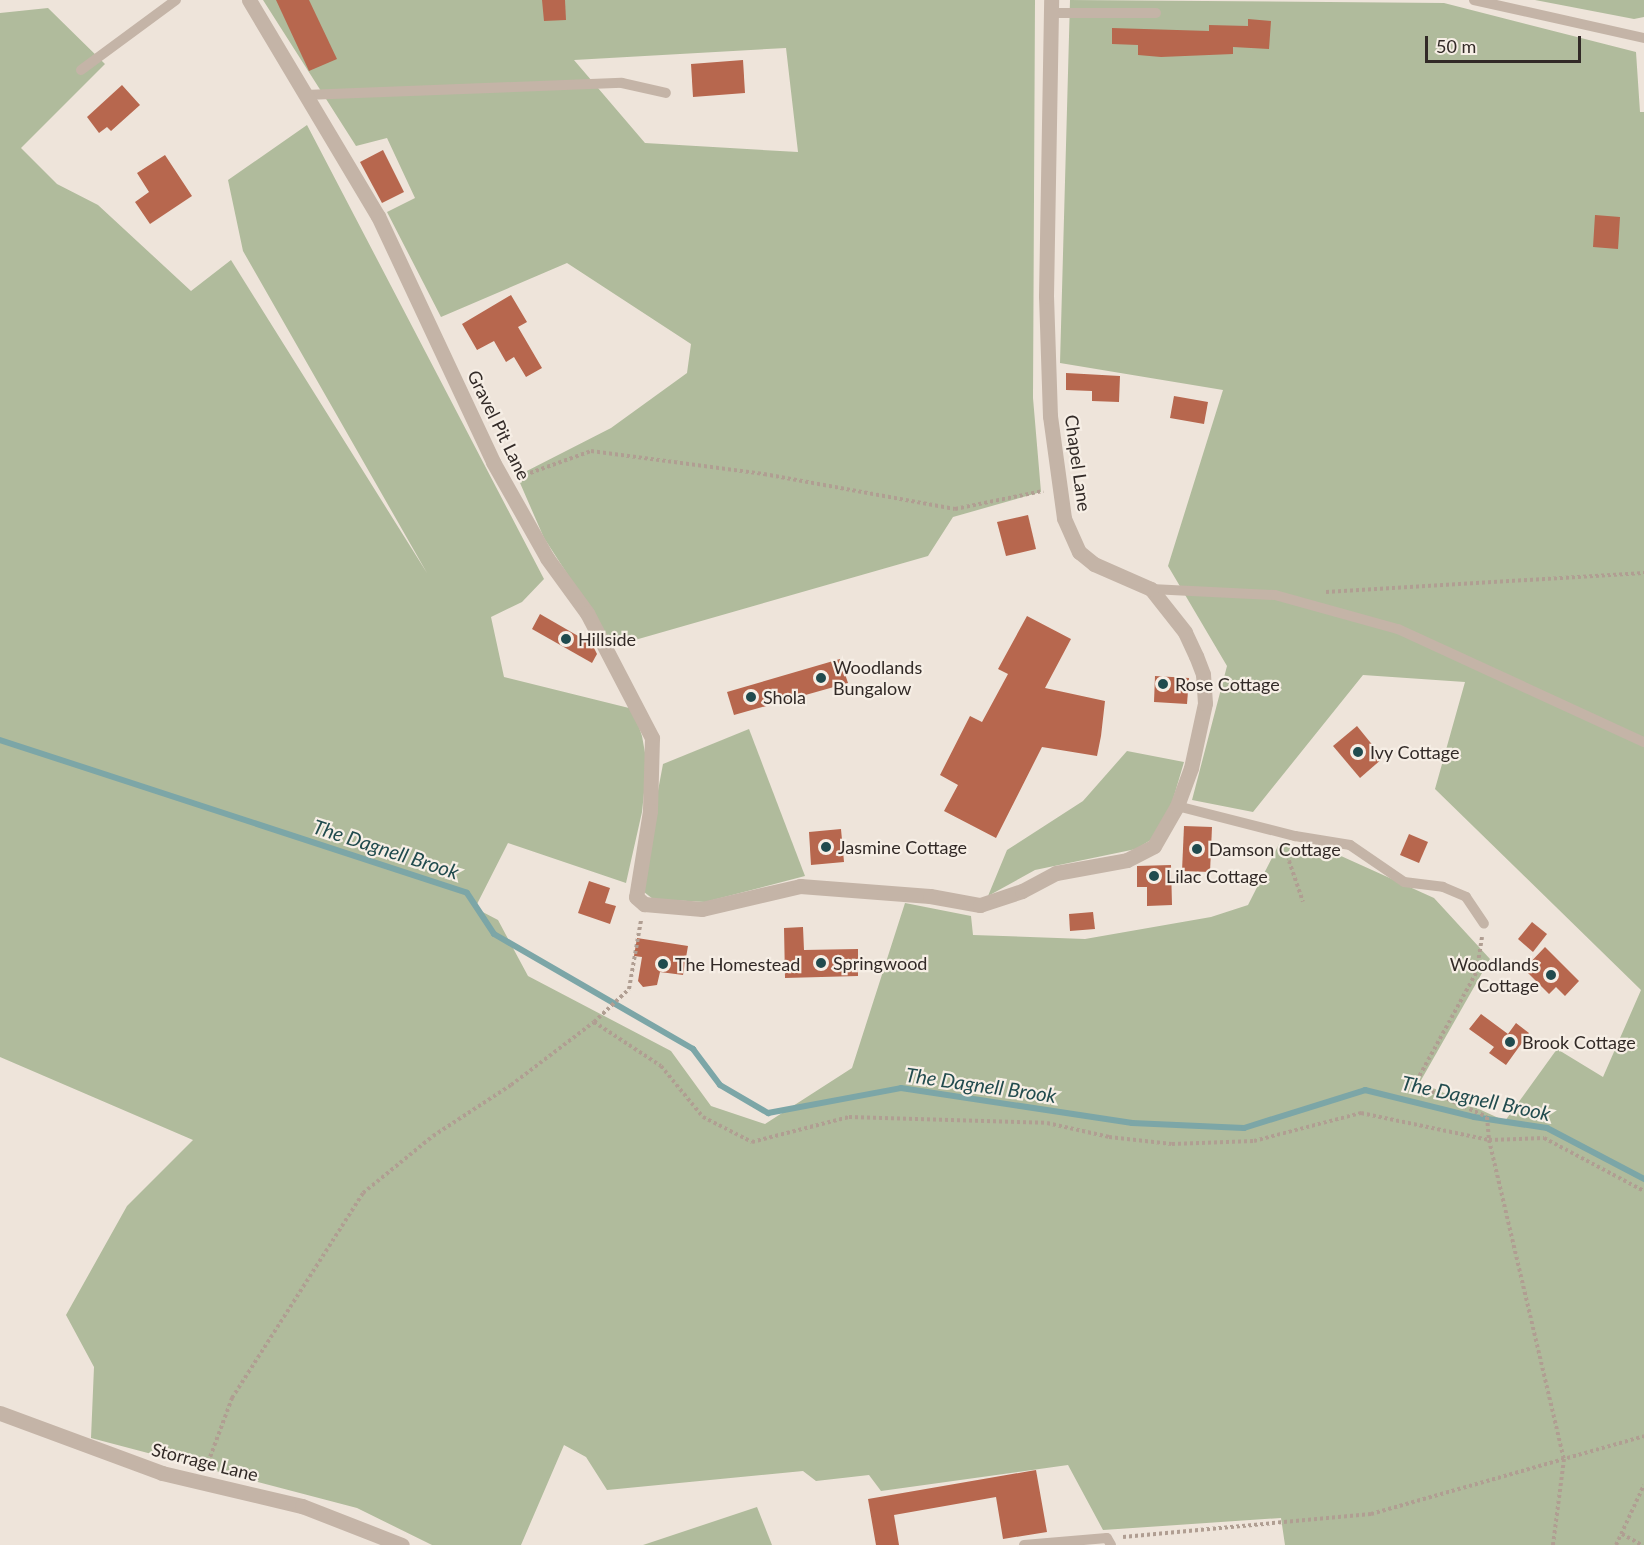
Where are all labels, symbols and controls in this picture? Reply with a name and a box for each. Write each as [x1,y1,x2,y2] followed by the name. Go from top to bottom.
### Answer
[1428,24,1584,62] scale bar
[1436,35,1476,57] text: 50 m
[463,367,535,483] street label: Gravel Pit Lane
[1061,413,1095,513] street label: Chapel Lane
[578,628,636,650] place label: Hillside
[559,632,573,646] marker: Hillside
[833,657,922,700] place label: Woodlands Bungalow
[814,671,828,685] marker: Woodlands Bungalow
[1175,673,1280,695] place label: Rose Cottage
[1156,677,1170,691] marker: Rose Cottage
[763,686,806,708] place label: Shola
[744,690,758,704] marker: Shola
[1370,741,1460,763] place label: Ivy Cottage
[1351,745,1365,759] marker: Ivy Cottage
[310,814,462,884] water label: The Dagnell Brook
[838,836,967,858] place label: Jasmine Cottage
[1209,838,1341,860] place label: Damson Cottage
[819,840,833,854] marker: Jasmine Cottage
[1190,842,1204,856] marker: Damson Cottage
[1166,865,1268,887] place label: Lilac Cottage
[1147,869,1161,883] marker: Lilac Cottage
[833,952,927,974] place label: Springwood
[675,953,800,975] place label: The Homestead
[1450,954,1539,996] place label: Woodlands Cottage
[814,956,828,970] marker: Springwood
[656,957,670,971] marker: The Homestead
[1544,968,1558,982] marker: Woodlands Cottage
[1522,1031,1636,1053] place label: Brook Cottage
[1503,1035,1517,1049] marker: Brook Cottage
[904,1063,1058,1107] water label: The Dagnell Brook
[1399,1070,1553,1126] water label: The Dagnell Brook
[150,1438,260,1486] street label: Storrage Lane

